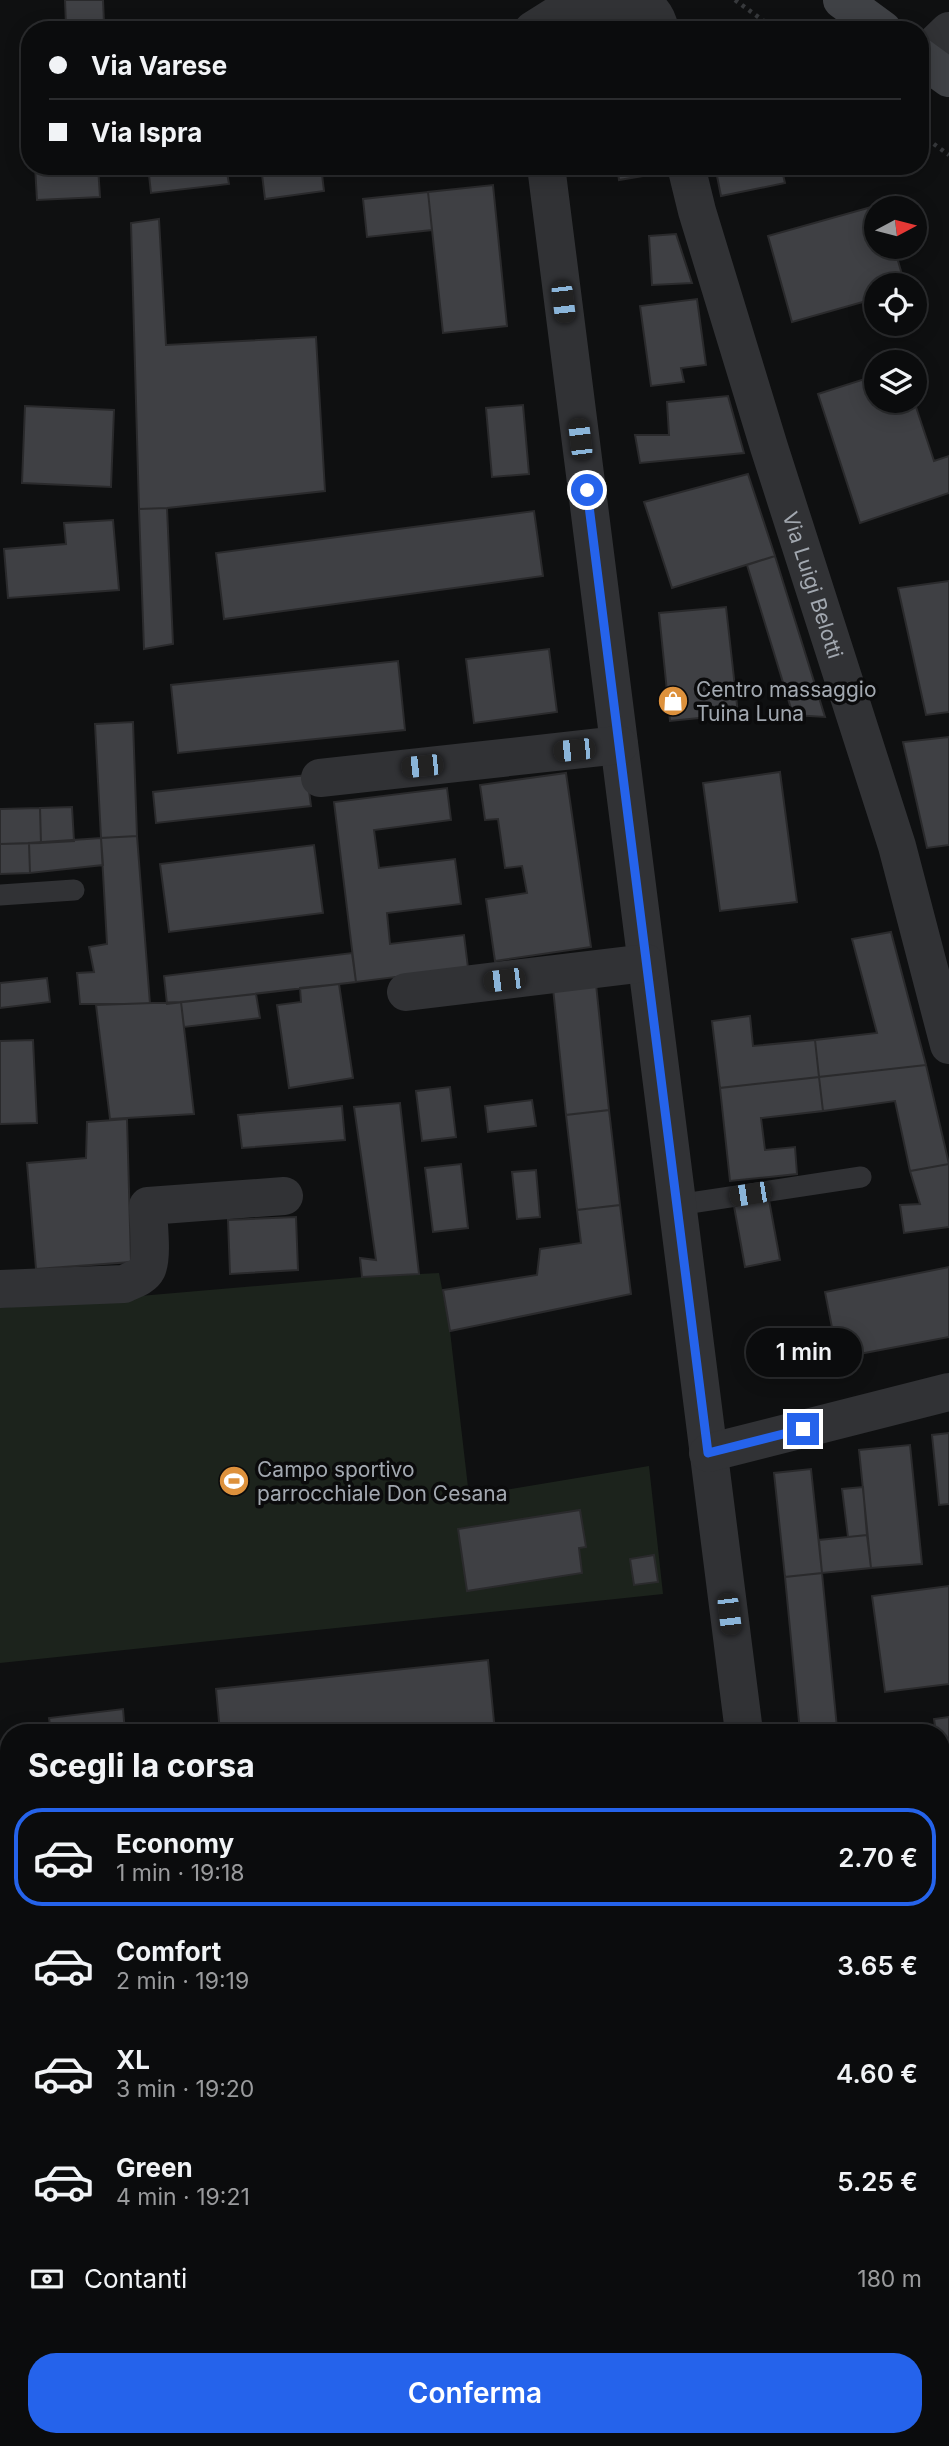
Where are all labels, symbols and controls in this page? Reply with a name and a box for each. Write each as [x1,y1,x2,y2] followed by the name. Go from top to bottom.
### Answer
[91,50,227,81] text: Via Varese
[91,117,202,148] text: Via Ispra
[864,196,928,259] north arrow
[864,196,927,413] map controls
[864,273,927,336] button: locate
[551,280,576,324] car
[864,350,927,413] button: layers
[568,417,593,461] car
[571,474,603,506] route start
[778,509,848,661] street label: Via Luigi Belotti
[696,677,877,726] place label: Centro massaggio Tuina Luna
[656,684,690,718] shop icon: Centro massaggio Tuina Luna
[553,737,596,763] car
[401,753,444,779] car
[482,967,527,993] car
[728,1180,773,1208] car
[745,1328,861,1376] callout: 1 min
[776,1338,832,1366] text: 1 min
[787,1413,819,1445] route end
[257,1457,507,1506] place label: Campo sportivo parrocchiale Don Cesana
[217,1464,251,1498] sports icon: Campo sportivo parrocchiale Don Cesana
[717,1592,742,1636] car
[28,1746,255,1785] text: Scegli la corsa
[32,1826,95,1889] icon: car
[116,1828,234,1859] text: Economy
[838,1842,918,1873] text: 2.70 €
[116,1859,245,1887] text: 1 min · 19:18
[32,1934,95,1997] icon: car
[116,1936,221,1967] text: Comfort
[837,1950,918,1981] text: 3.65 €
[116,1967,249,1995] text: 2 min · 19:19
[32,2042,95,2105] icon: car
[116,2044,150,2075] text: XL
[836,2058,918,2089] text: 4.60 €
[116,2075,254,2103] text: 3 min · 19:20
[32,2150,95,2213] icon: car
[116,2152,193,2183] text: Green
[837,2166,918,2197] text: 5.25 €
[116,2183,250,2211] text: 4 min · 19:21
[28,2260,66,2298] icon: cash
[84,2263,187,2294] text: Contanti
[857,2265,922,2293] text: 180 m
[28,2353,922,2433] button: Conferma

